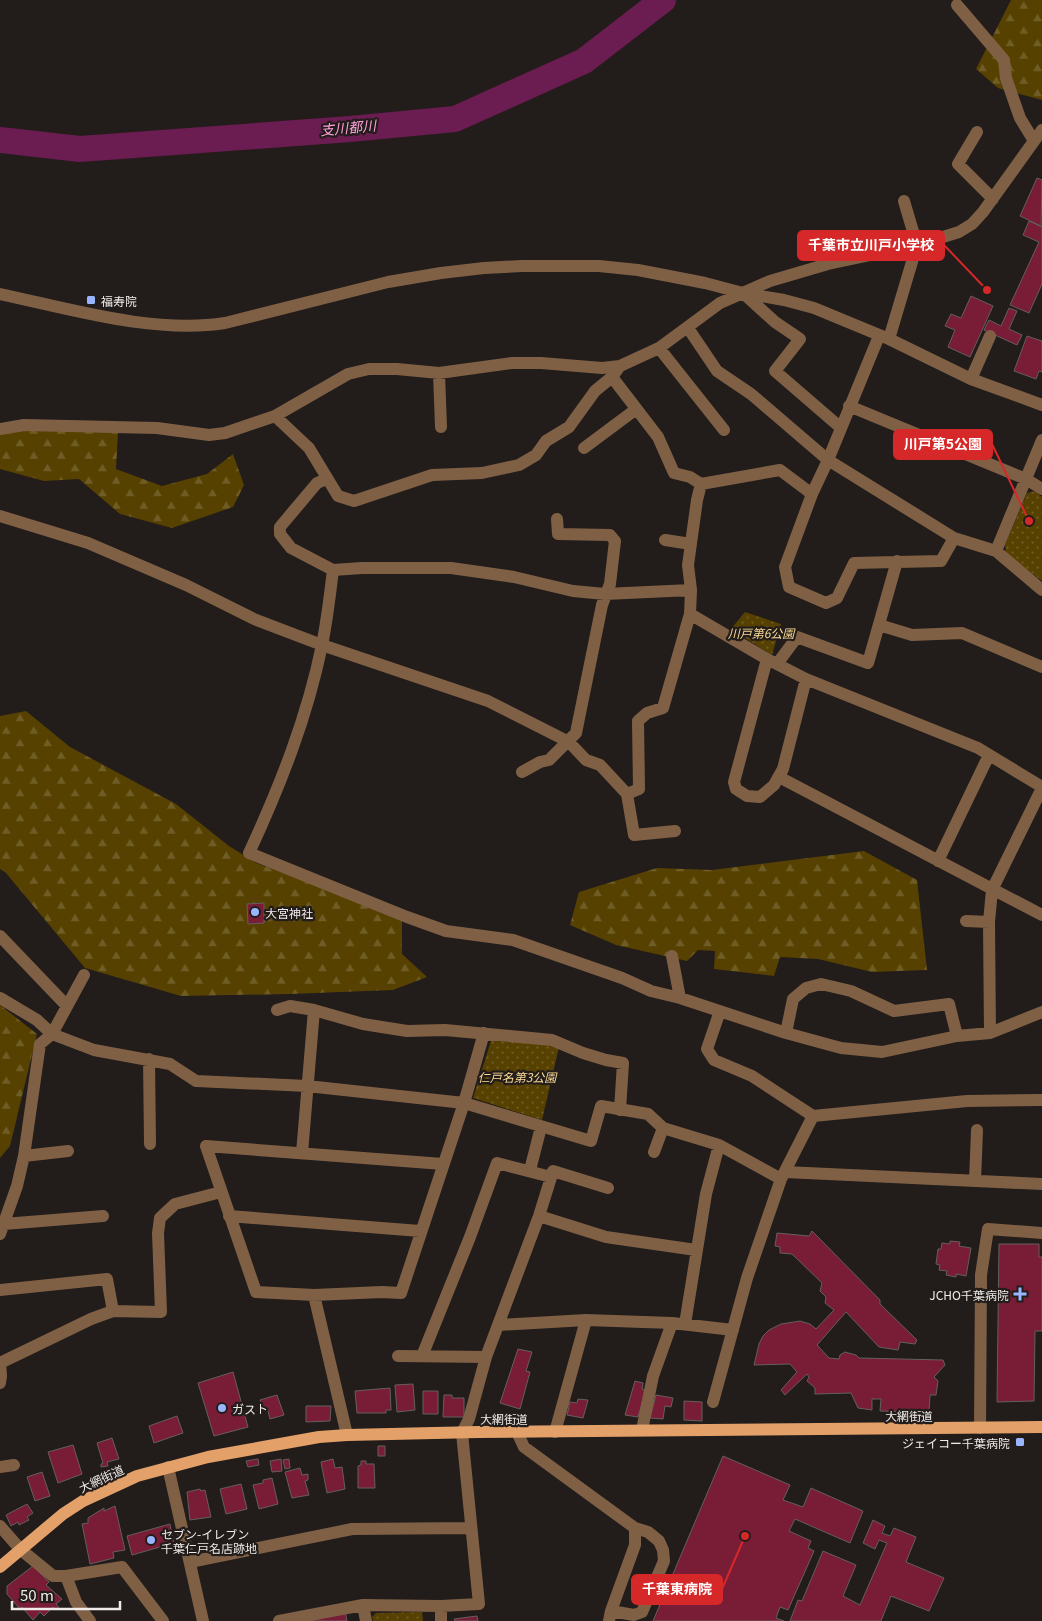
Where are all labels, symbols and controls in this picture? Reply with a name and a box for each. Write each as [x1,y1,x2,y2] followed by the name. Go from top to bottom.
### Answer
[319,114,379,139] water label: 支川都川
[798,231,944,260] callout: 千葉市立川戸小学校
[808,234,934,254] text: 千葉市立川戸小学校
[101,292,137,309] place label: 福寿院
[85,294,97,306] marker: 福寿院
[894,430,992,459] callout: 川戸第5公園
[904,433,982,453] text: 川戸第5公園
[728,624,796,641] park label: 川戸第6公園
[265,904,313,921] place label: 大宮神社
[249,906,261,918] marker: 大宮神社
[478,1068,558,1085] park label: 仁戸名第3公園
[929,1286,1009,1303] place label: JCHO千葉病院
[1013,1287,1027,1301] marker: JCHO千葉病院
[232,1400,268,1417] place label: ガスト
[216,1402,228,1414] marker: ガスト
[885,1407,933,1424] street label: 大網街道
[480,1410,528,1427] street label: 大網街道
[902,1434,1010,1451] place label: ジェイコー千葉病院
[1014,1436,1026,1448] marker: ジェイコー千葉病院
[76,1460,126,1496] street label: 大網街道
[161,1525,257,1556] place label: セブン-イレブン 千葉仁戸名店跡地
[145,1534,157,1546] marker: セブン-イレブン 千葉仁戸名店跡地
[632,1575,722,1604] callout: 千葉東病院
[12,1578,120,1610] scale bar
[642,1578,712,1598] text: 千葉東病院
[20,1584,54,1605] text: 50 m

